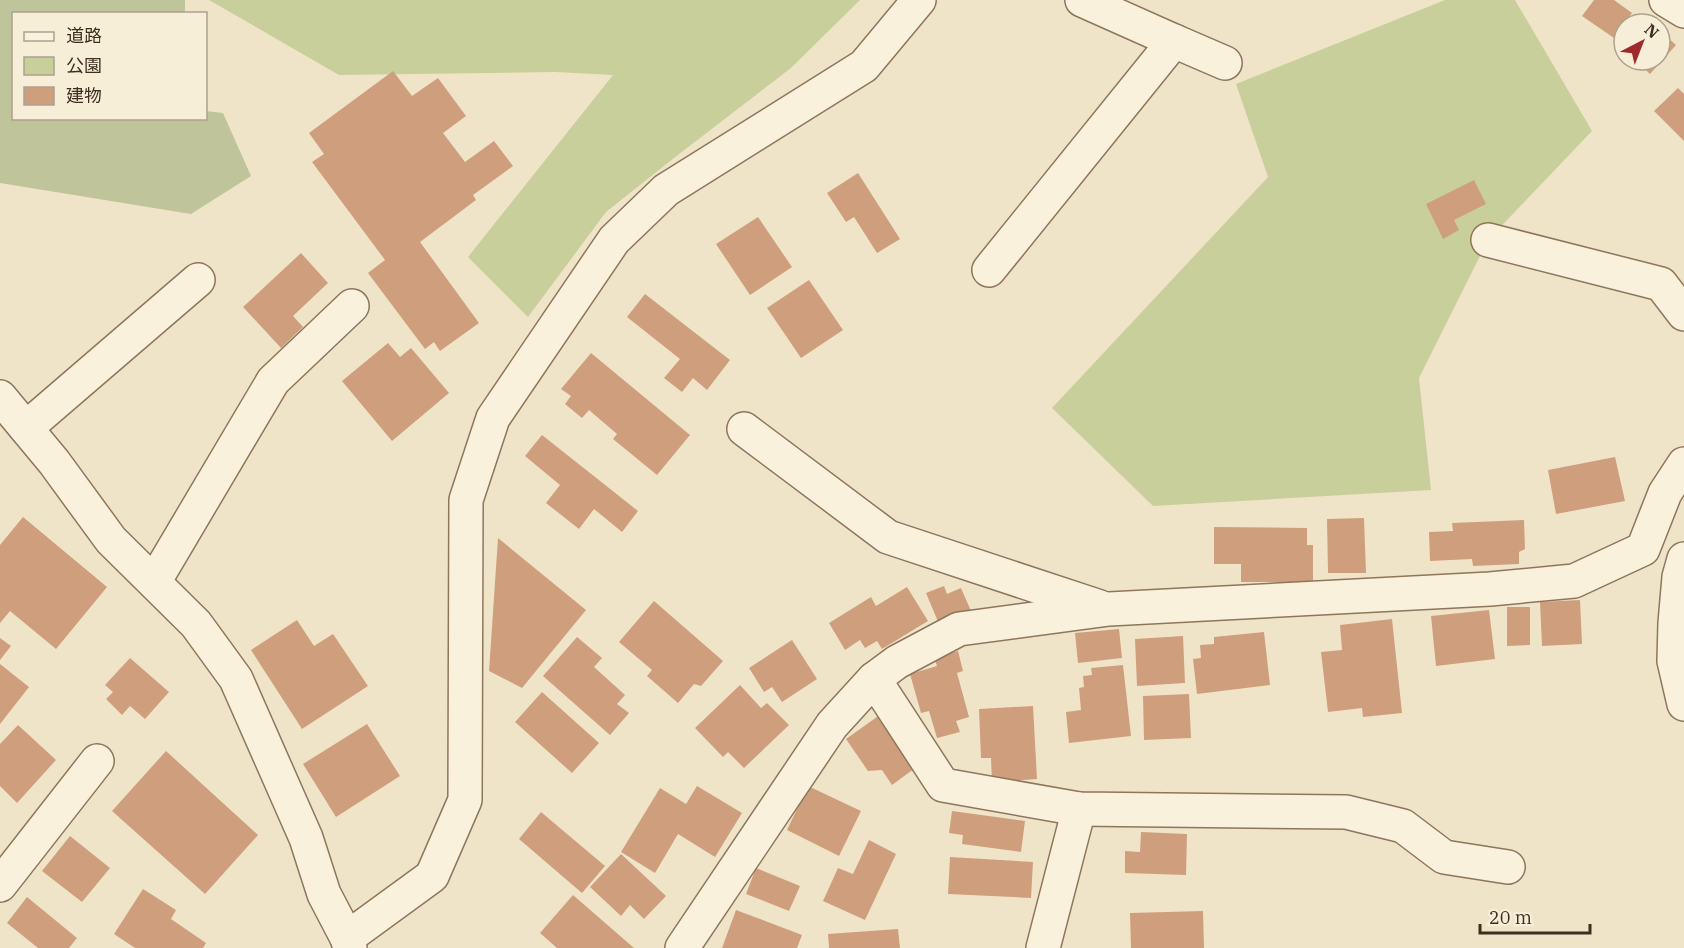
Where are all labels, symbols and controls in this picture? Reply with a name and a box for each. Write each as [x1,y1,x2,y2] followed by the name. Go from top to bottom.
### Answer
[12,12,207,120] legend
[1612,12,1672,72] north arrow
[1641,19,1663,43] text: N
[66,24,102,47] text: 道路
[66,54,102,77] text: 公園
[66,84,102,107] text: 建物
[1480,897,1590,935] scale bar
[1489,906,1532,929] text: 20 m

